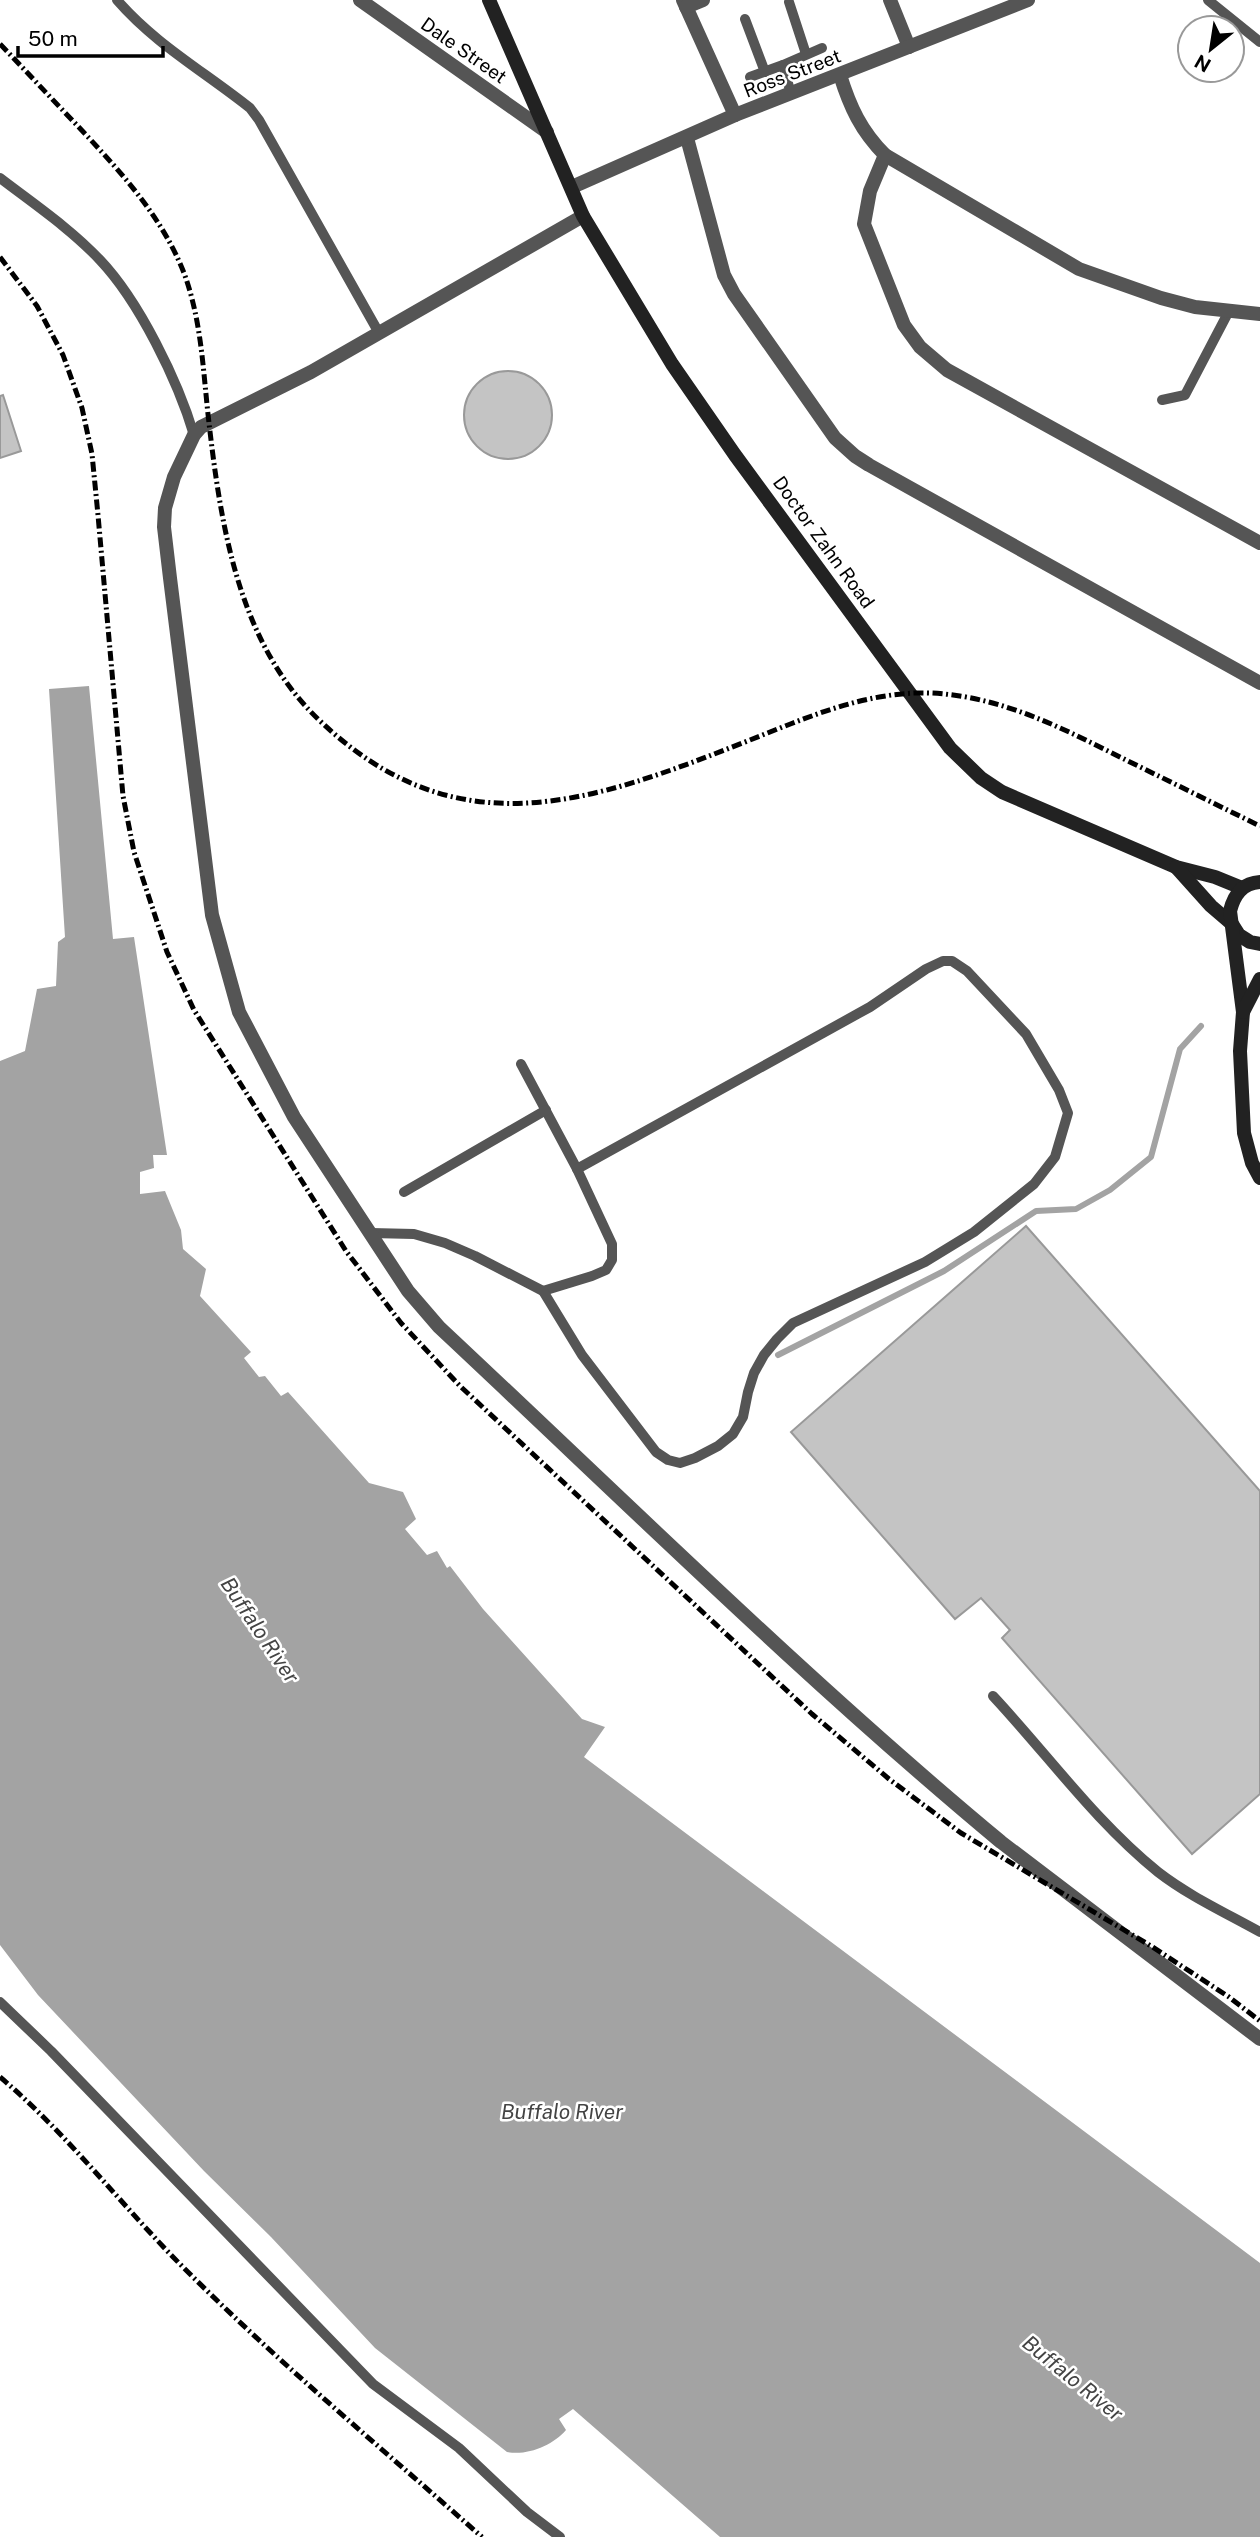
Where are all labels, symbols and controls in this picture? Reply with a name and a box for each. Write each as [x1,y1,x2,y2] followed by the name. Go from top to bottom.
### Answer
[417,12,511,88] street label: Dale Street
[18,14,163,58] scale bar
[1176,14,1246,84] north arrow
[28,26,78,51] text: 50 m
[740,44,844,102] street label: Ross Street
[1191,50,1214,77] text: N
[769,472,879,612] street label: Doctor Zahn Road
[215,1572,305,1689] water label: Buffalo River
[501,2099,624,2124] water label: Buffalo River
[1018,2330,1129,2427] water label: Buffalo River

